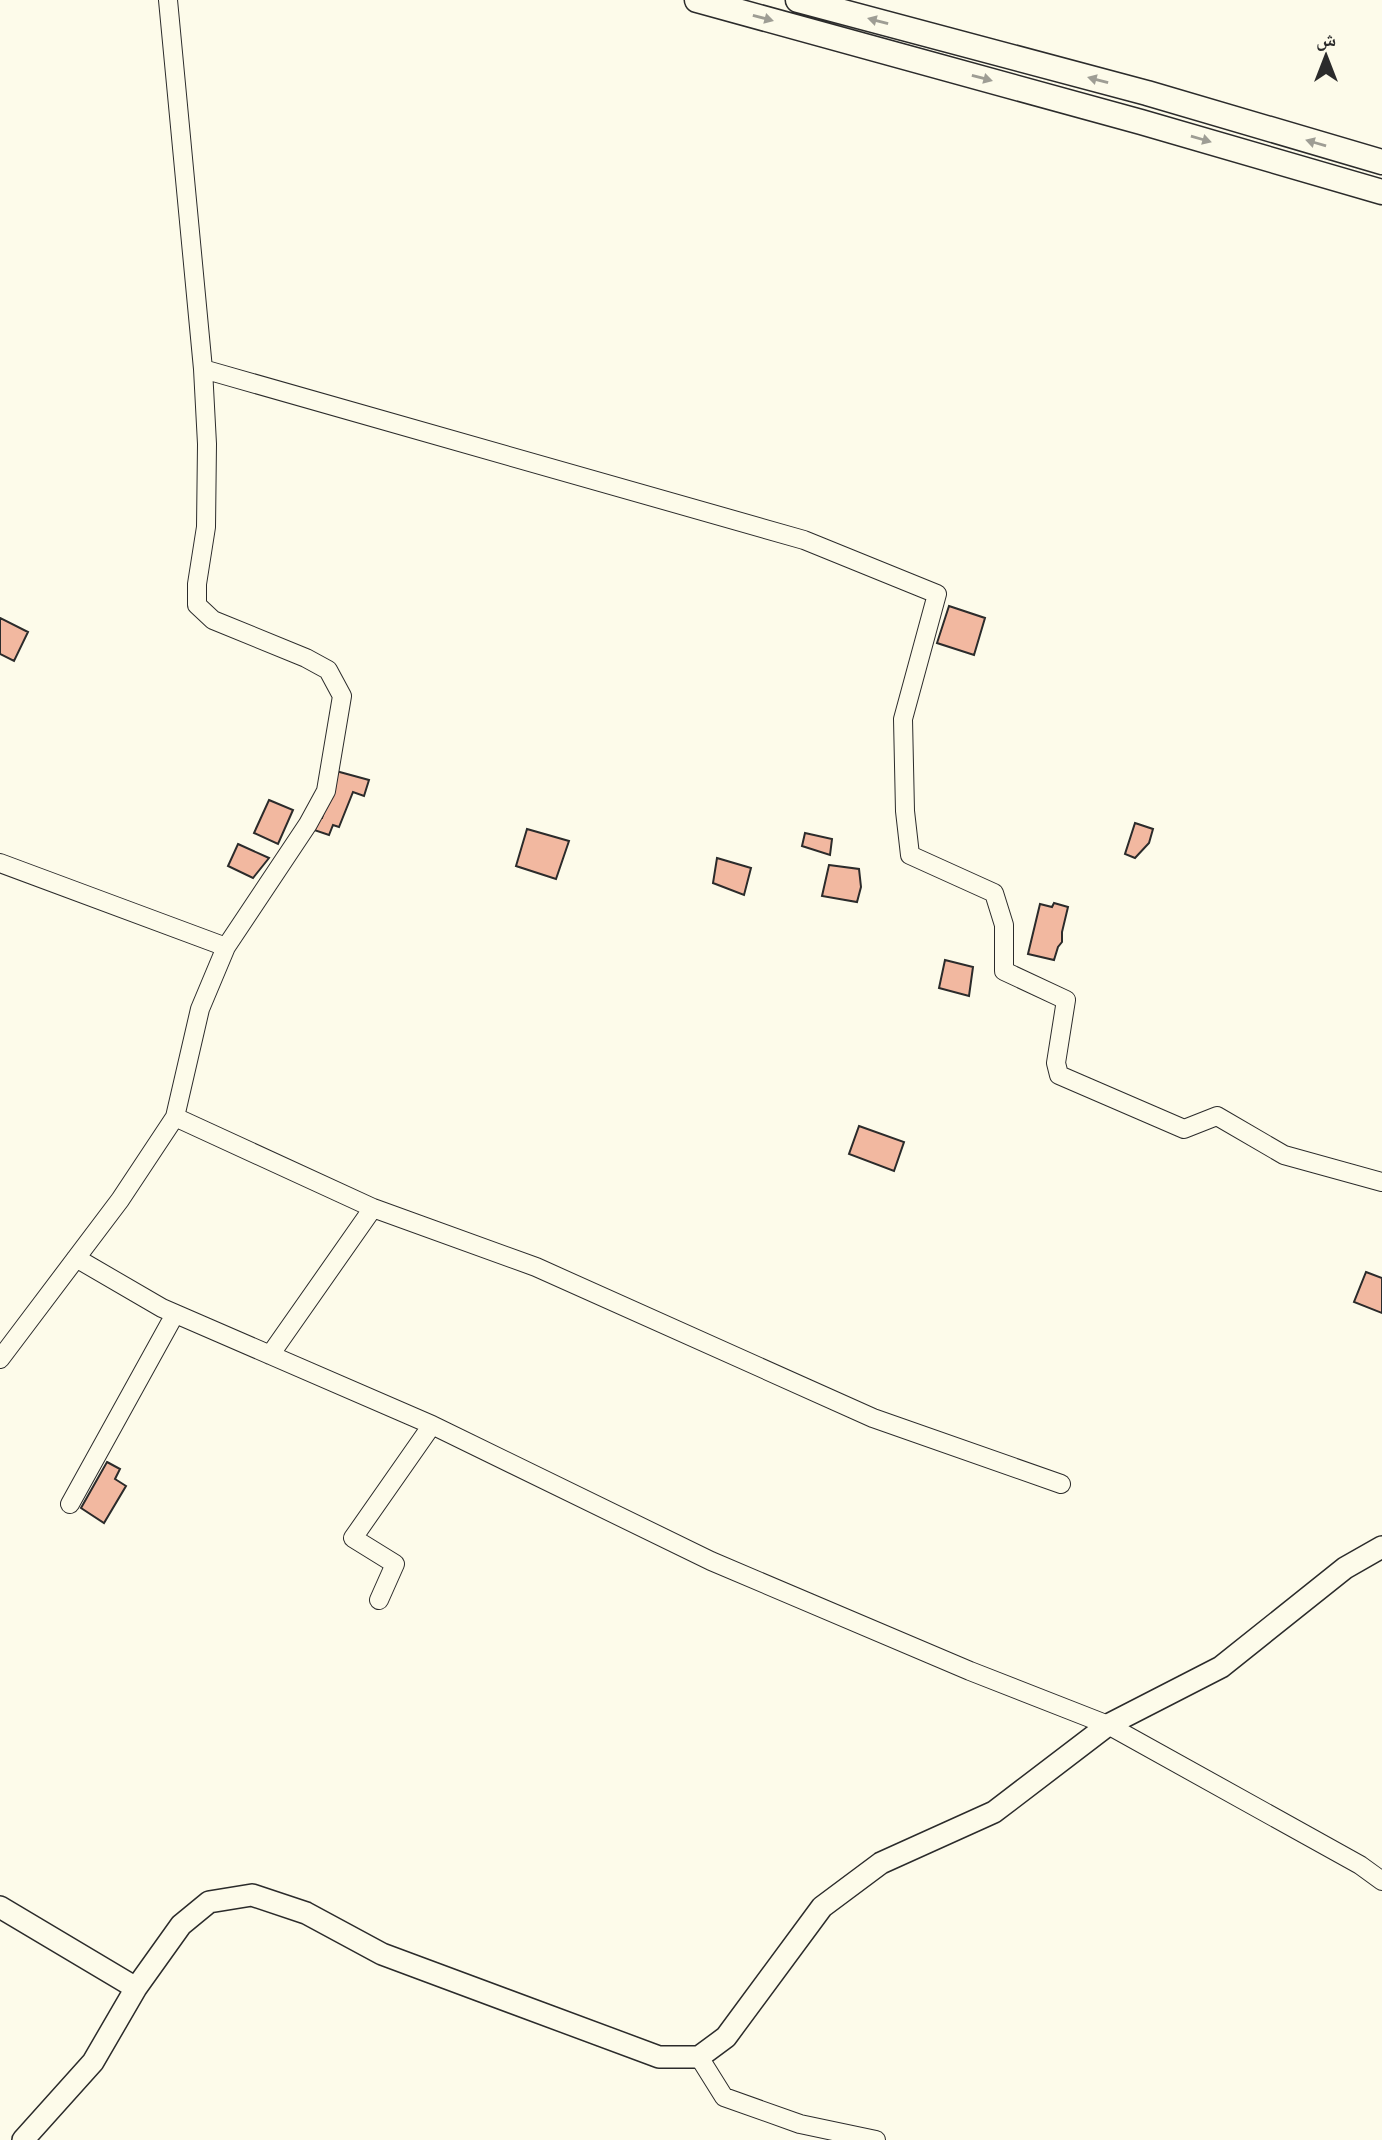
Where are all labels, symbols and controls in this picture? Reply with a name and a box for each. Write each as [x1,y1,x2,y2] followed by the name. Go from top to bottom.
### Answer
[752,13,774,24] one-way arrow
[867,16,888,26] one-way arrow
[1291,21,1361,91] north arrow
[1316,26,1336,52] text: ش
[971,73,993,84] one-way arrow
[1087,74,1109,85] one-way arrow
[1191,135,1212,145] one-way arrow
[1306,137,1327,147] one-way arrow

